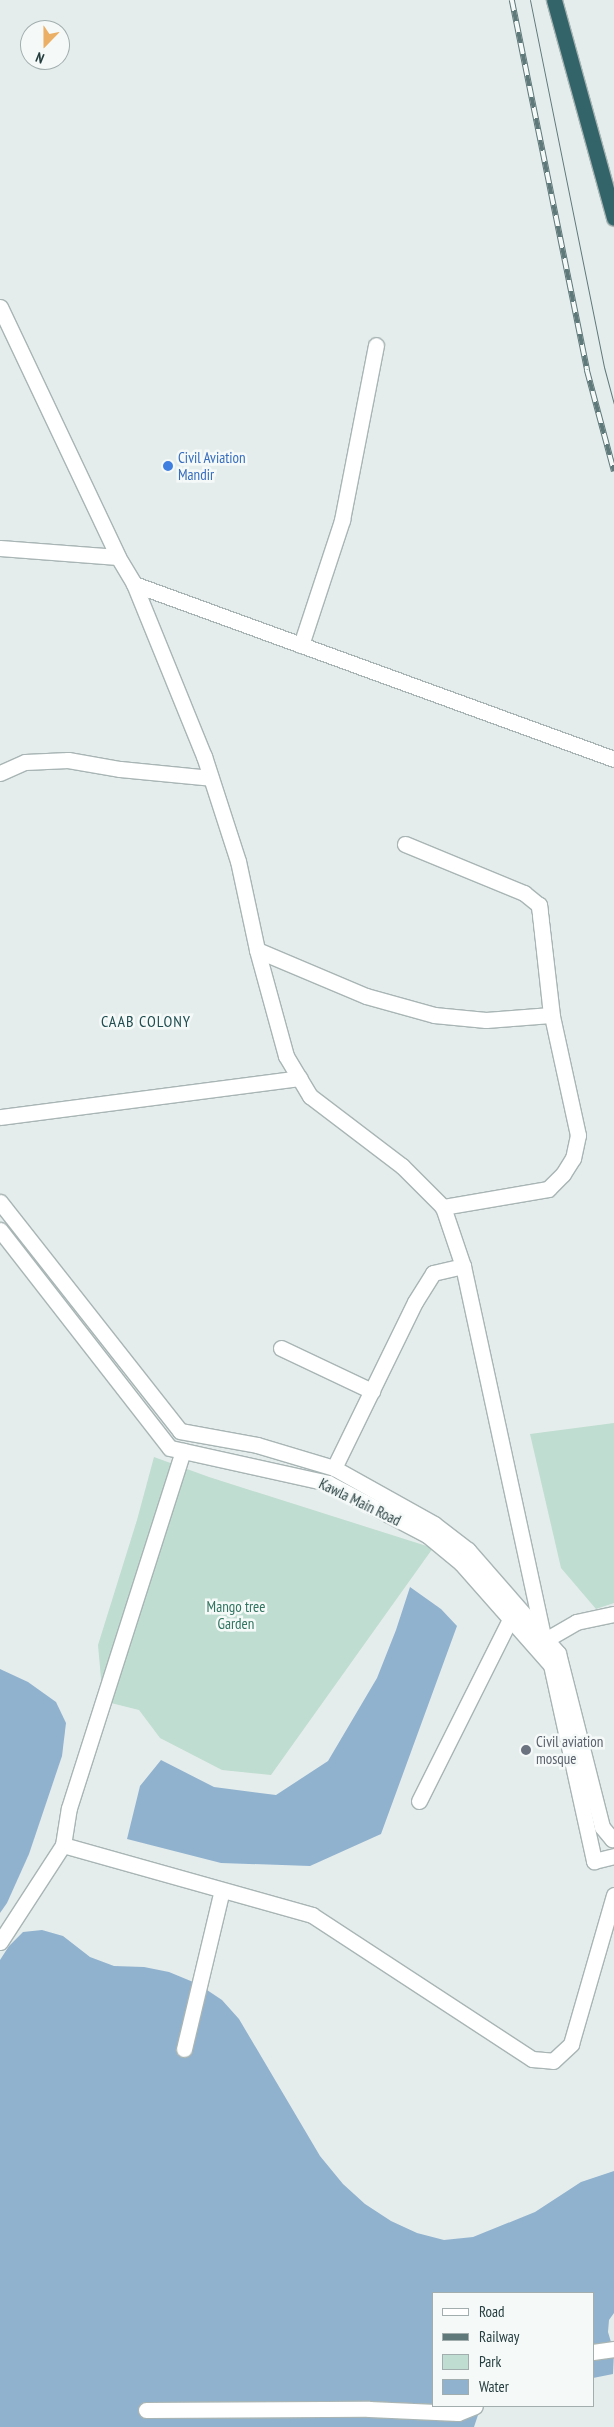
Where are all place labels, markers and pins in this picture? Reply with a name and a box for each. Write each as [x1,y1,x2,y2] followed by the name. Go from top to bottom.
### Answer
[178,448,246,483] place label: Civil Aviation Mandir
[162,460,174,472] marker: Civil Aviation Mandir
[536,1732,603,1767] place label: Civil aviation mosque
[520,1744,532,1756] marker: Civil aviation mosque

